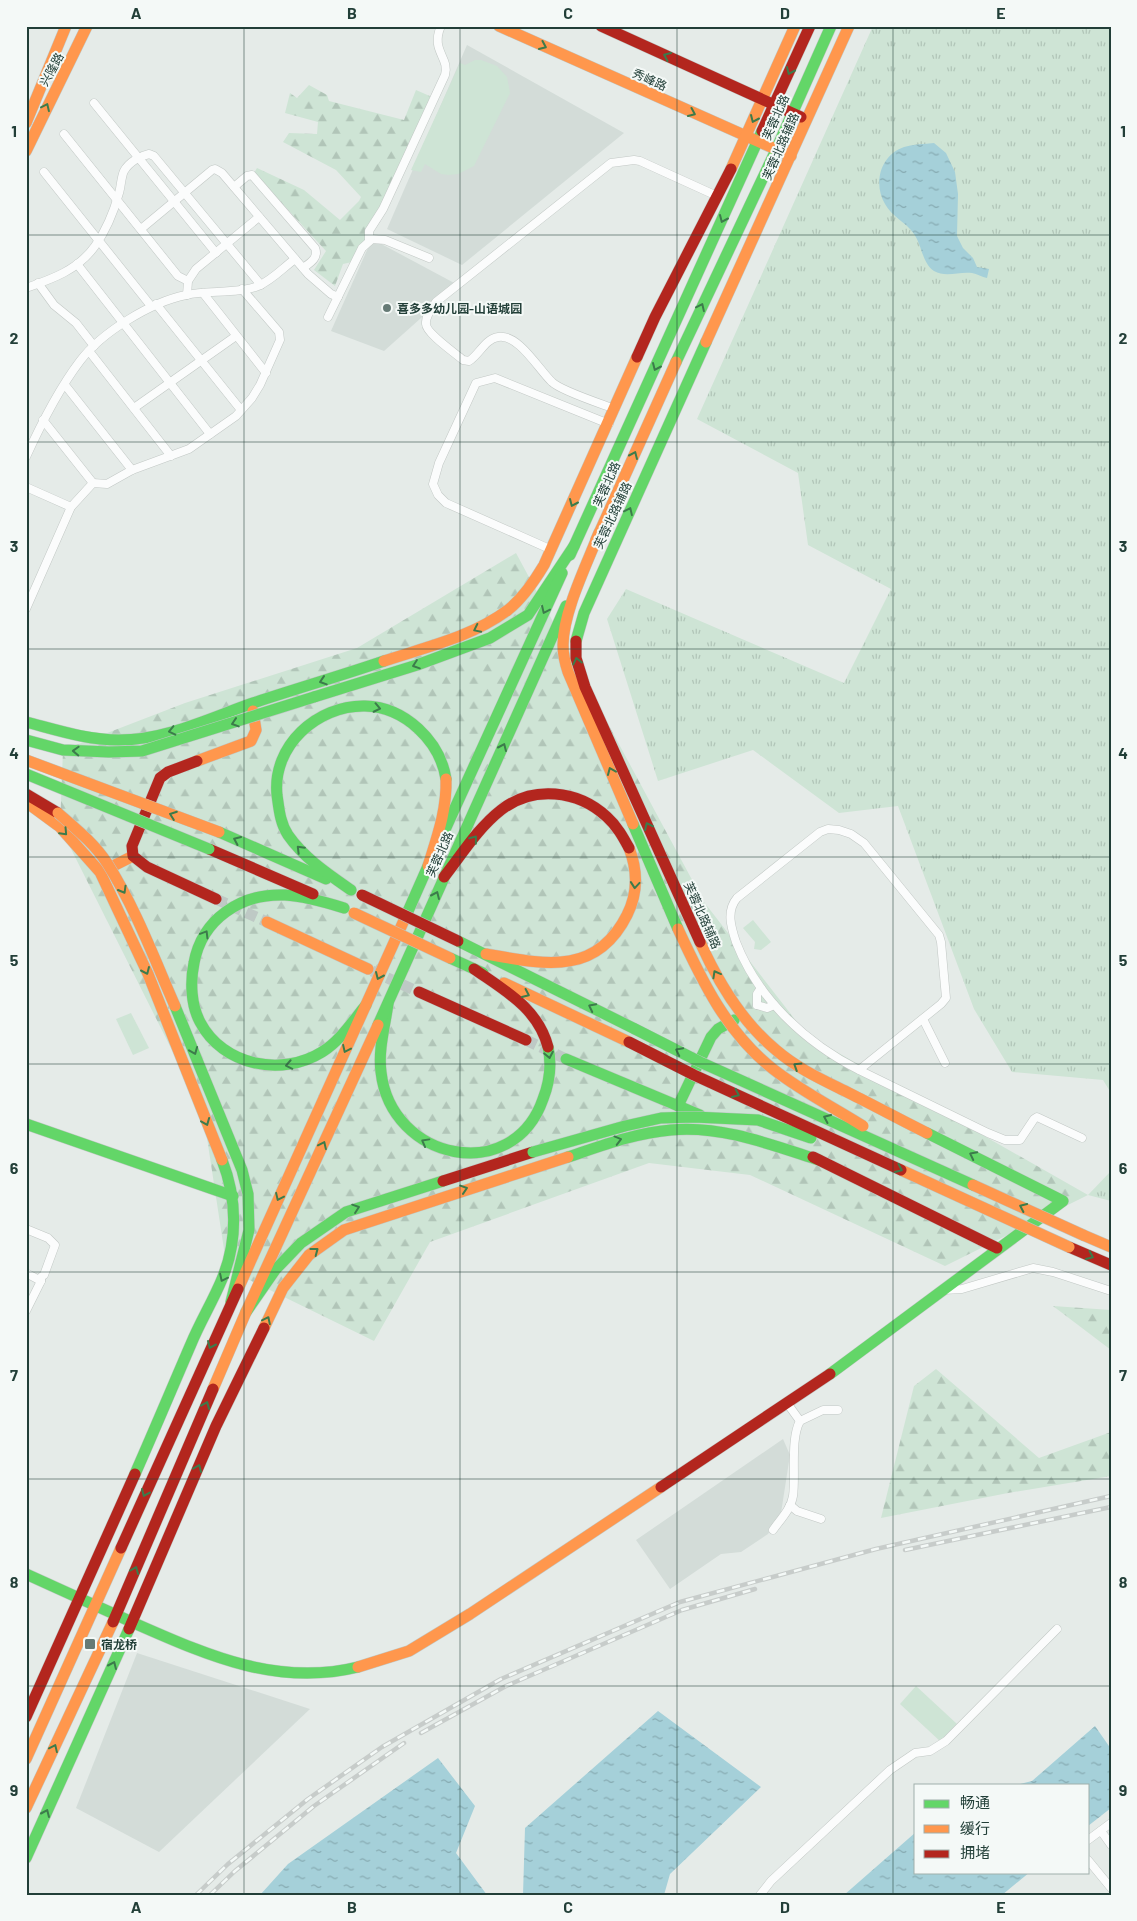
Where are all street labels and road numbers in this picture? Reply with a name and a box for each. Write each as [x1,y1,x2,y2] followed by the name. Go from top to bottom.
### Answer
[36,50,66,88] street label: 兴隆路
[631,65,669,93] street label: 秀峰路
[759,92,791,142] street label: 芙蓉北路
[759,110,801,182] street label: 芙蓉北路辅路
[590,459,622,509] street label: 芙蓉北路
[590,479,634,551] street label: 芙蓉北路辅路
[423,829,455,879] street label: 芙蓉北路
[682,879,724,951] street label: 芙蓉北路辅路

